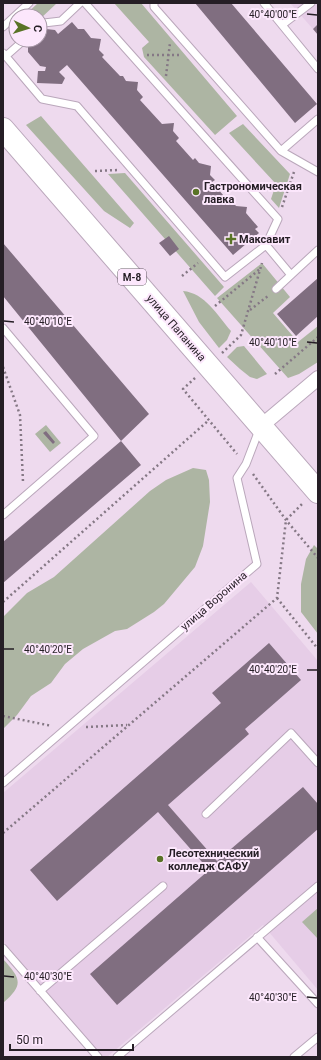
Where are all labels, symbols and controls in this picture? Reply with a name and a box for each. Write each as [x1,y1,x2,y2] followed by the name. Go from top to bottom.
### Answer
[8,8,48,48] north arrow
[249,9,297,20] text: 40°40'00"E
[31,25,44,33] text: С
[204,180,302,206] place label: Гастрономическая лавка
[191,187,201,197] marker: Гастрономическая лавка
[239,233,291,246] place label: Максавит
[226,234,236,244] marker: Максавит
[118,269,146,285] road number: М-8
[144,292,209,364] street label: улица Папанина
[24,316,72,327] text: 40°40'10"E
[249,337,297,348] text: 40°40'10"E
[178,569,250,633] street label: улица Воронина
[24,644,72,655] text: 40°40'20"E
[249,664,297,675] text: 40°40'20"E
[168,847,259,873] place label: Лесотехнический колледж САФУ
[155,854,165,864] marker: Лесотехнический колледж САФУ
[24,971,72,982] text: 40°40'30"E
[249,992,297,1003] text: 40°40'30"E
[10,1026,133,1052] scale bar
[16,1033,43,1047] text: 50 m

